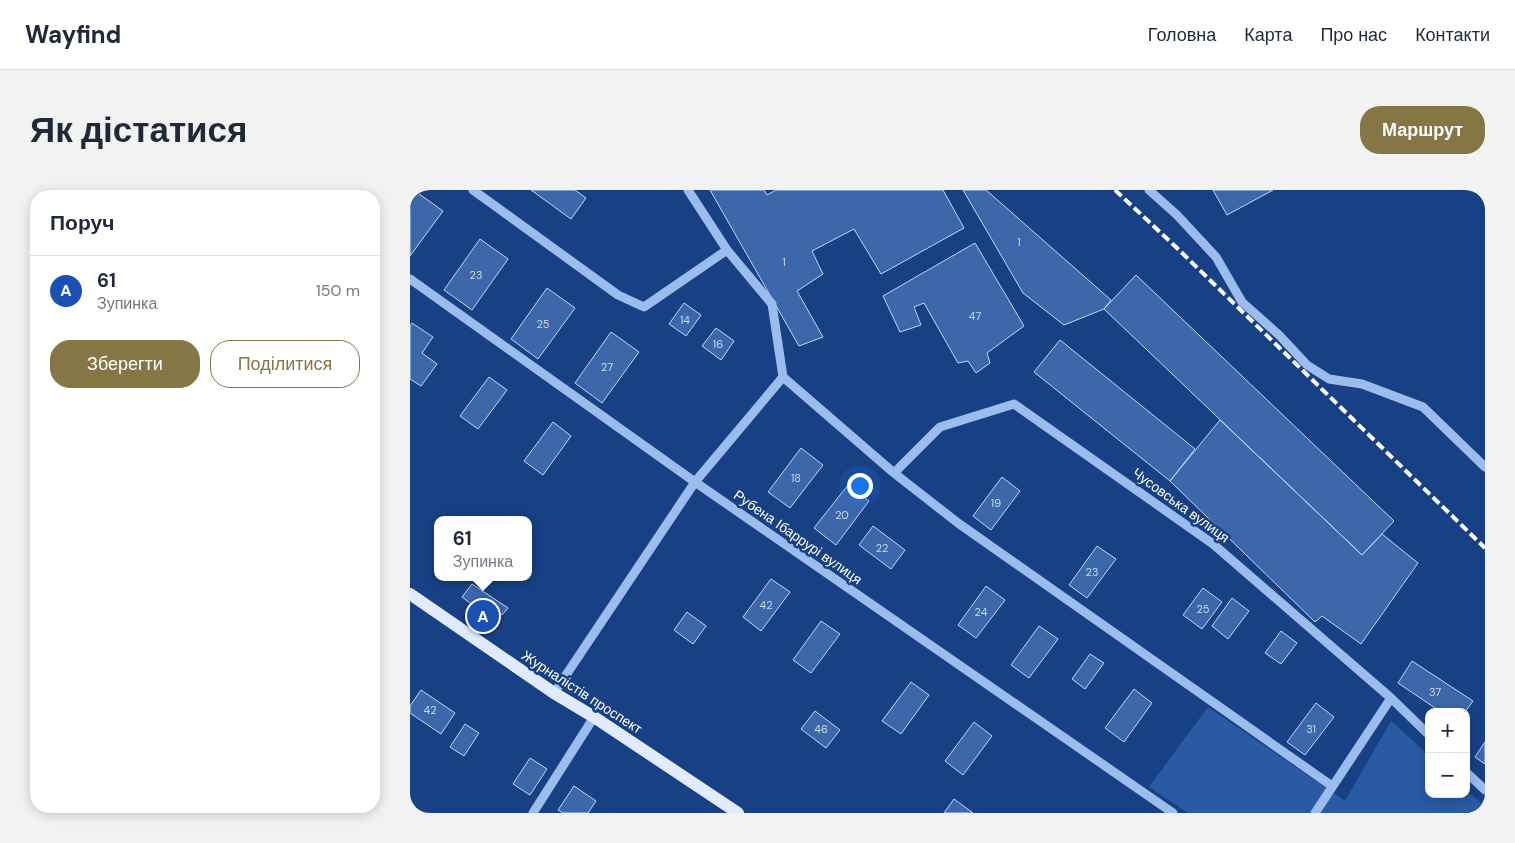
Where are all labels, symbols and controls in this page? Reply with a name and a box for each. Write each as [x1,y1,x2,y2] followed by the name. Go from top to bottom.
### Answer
[25,19,121,50] text: Wayfind
[1148,23,1216,47] text: Головна
[1244,23,1292,47] text: Карта
[1320,23,1387,47] text: Про нас
[1415,23,1490,47] text: Контакти
[1360,106,1485,154] button: Маршрут
[30,107,247,153] text: Як дістатися
[50,209,114,237] text: Поруч
[1017,235,1021,249] house number: 1
[782,255,786,269] house number: 1
[97,268,116,293] text: 61
[470,268,482,282] house number: 23
[60,280,72,301] text: A
[316,280,360,301] text: 150 m
[97,293,157,314] text: Зупинка
[969,309,981,323] house number: 47
[680,313,690,327] house number: 14
[536,317,550,331] house number: 25
[713,337,723,351] house number: 16
[50,340,200,388] button: Зберегти
[210,340,360,388] button: Поділитися
[601,360,613,374] house number: 27
[1129,464,1233,546] street label: Чусовська вулиця
[791,471,801,485] house number: 18
[847,473,873,499] your location
[730,486,866,588] street label: Рубена Ібаррурі вулиця
[991,496,1001,510] house number: 19
[835,508,849,522] house number: 20
[434,516,532,581] popup
[453,526,472,551] text: 61
[876,541,888,555] house number: 22
[453,551,513,572] text: Зупинка
[1086,565,1098,579] house number: 23
[467,597,499,635] pin: A
[759,598,773,612] house number: 42
[1196,602,1210,616] house number: 25
[975,605,988,619] house number: 24
[518,646,646,738] street label: Журналістів проспект
[1429,685,1441,699] house number: 37
[423,703,437,717] house number: 42
[1425,708,1470,798] map controls
[1425,708,1470,753] button: +
[814,722,828,736] house number: 46
[1306,722,1316,736] house number: 31
[1425,753,1470,798] button: −

